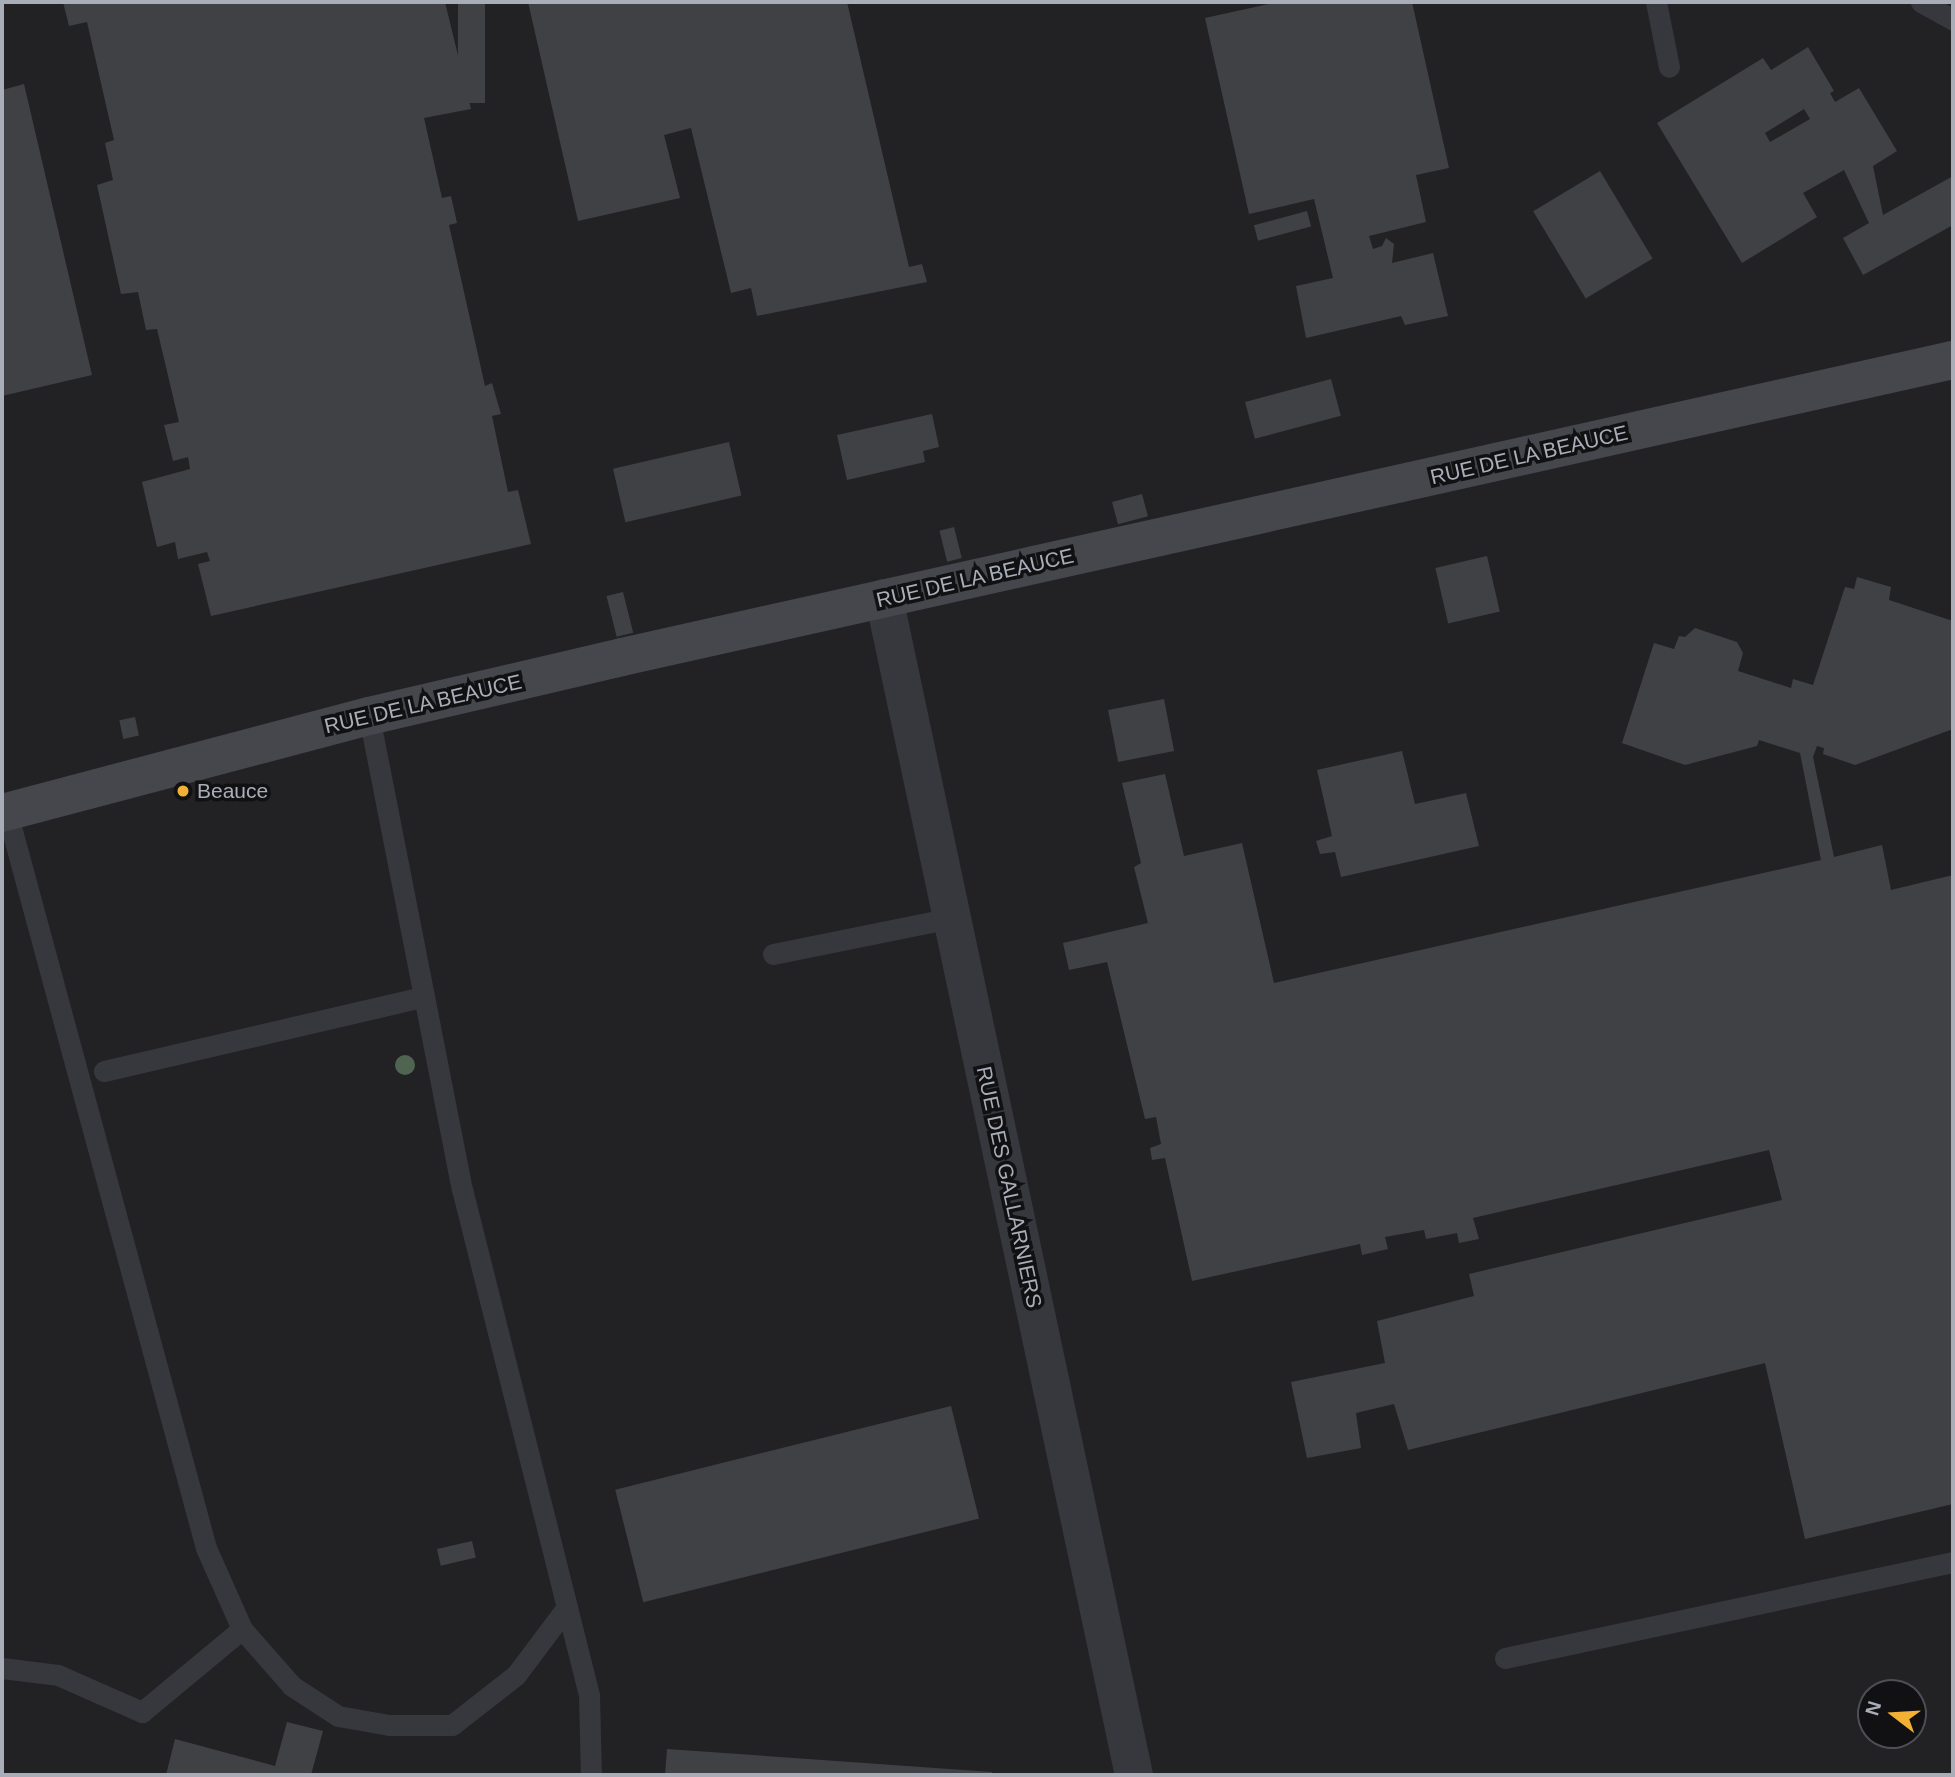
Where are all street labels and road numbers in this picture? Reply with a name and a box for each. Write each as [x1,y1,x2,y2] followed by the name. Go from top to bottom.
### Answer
[1427,420,1631,490] street label: RUE DE LA BEAUCE
[873,543,1077,613] street label: RUE DE LA BEAUCE
[321,669,525,739] street label: RUE DE LA BEAUCE
[971,1064,1047,1310] street label: RUE DES GALLARNIERS

